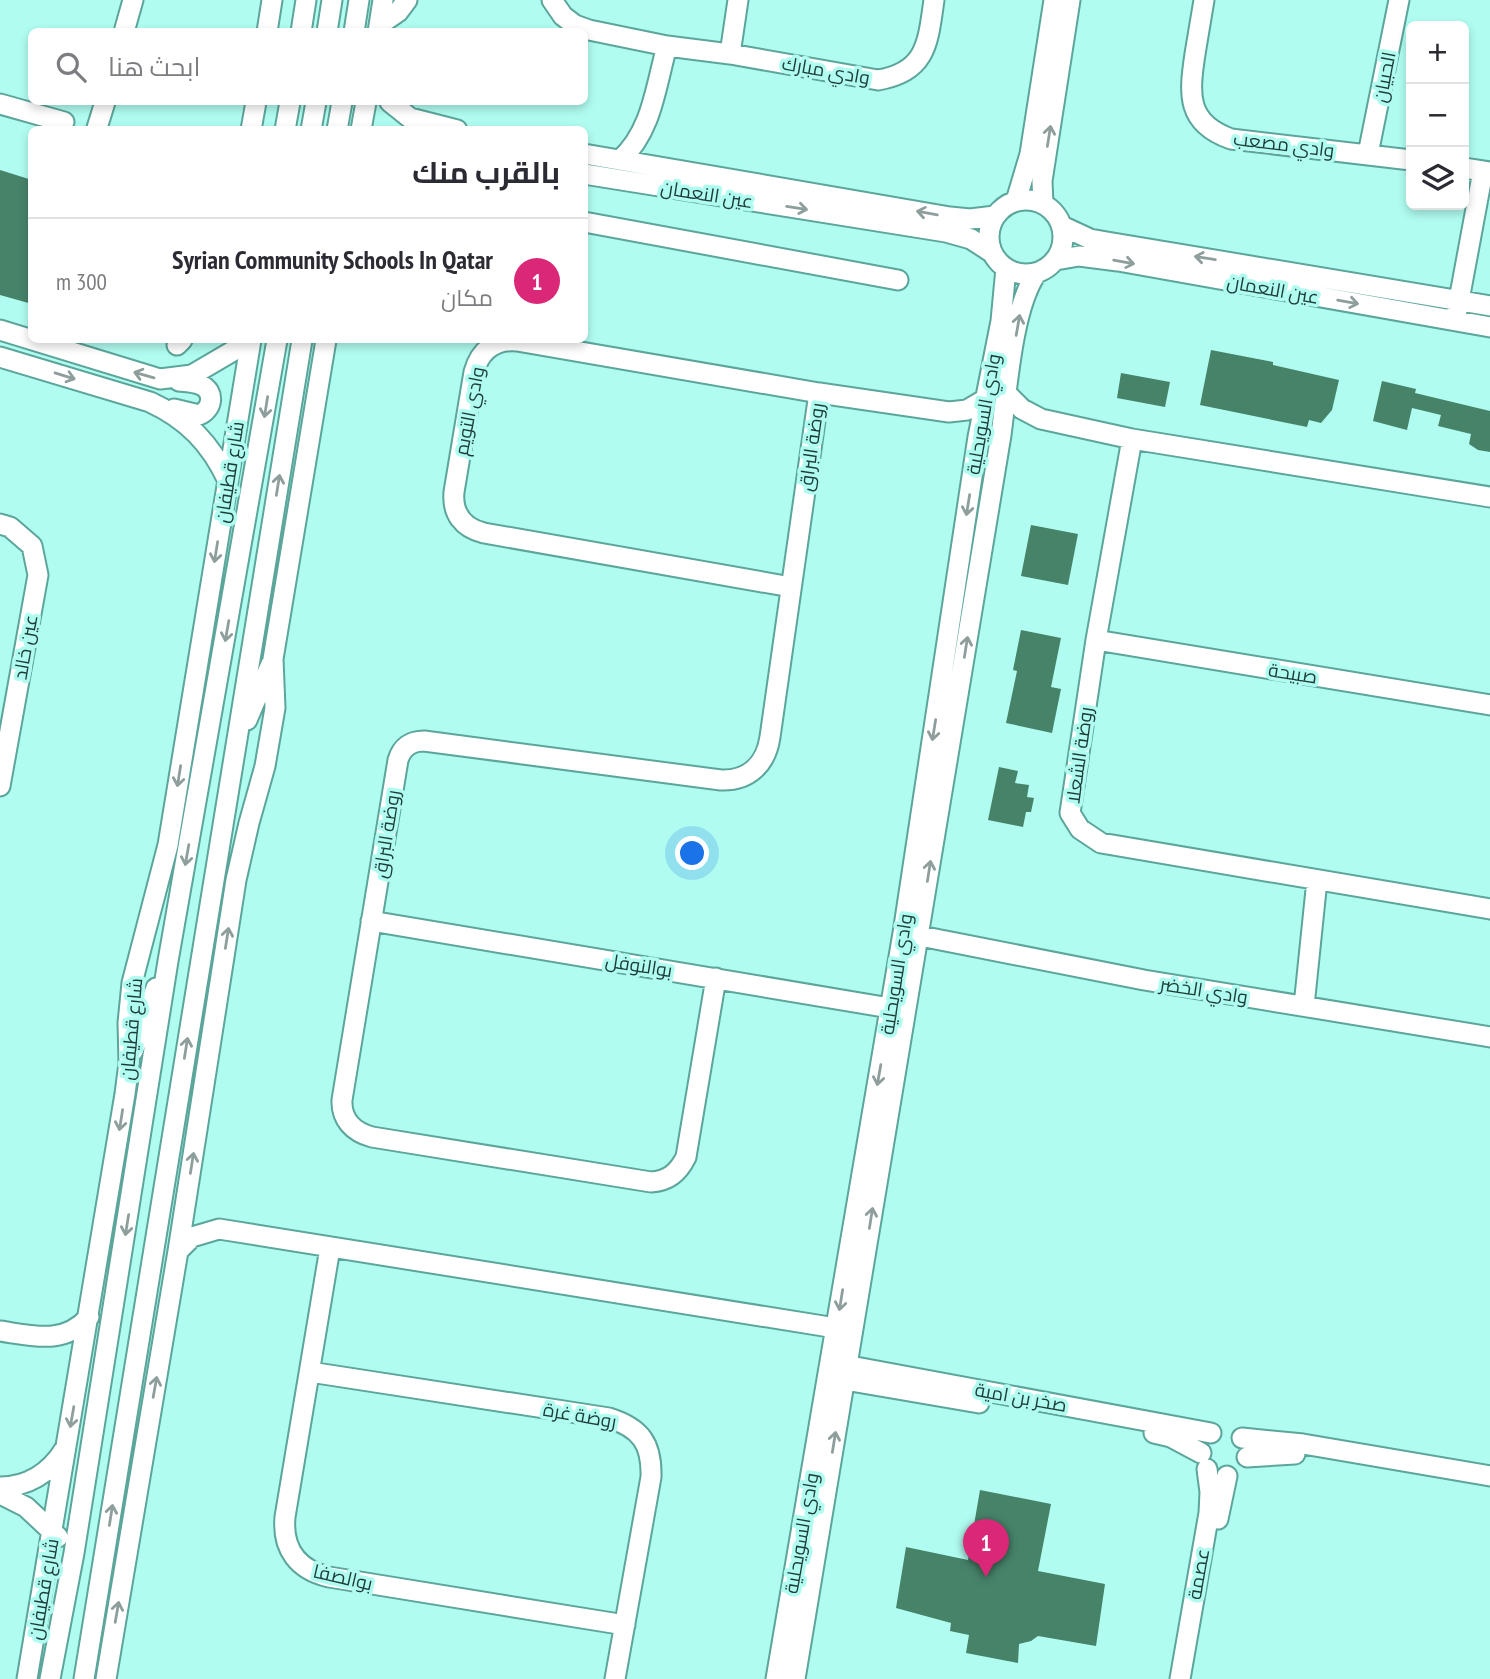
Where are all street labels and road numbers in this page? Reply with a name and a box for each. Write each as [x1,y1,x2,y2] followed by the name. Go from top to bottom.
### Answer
[780,50,872,92] street label: وادي مبارك
[1367,50,1401,104] street label: الحبيان
[1232,126,1336,165] street label: وادي مصعب
[659,175,755,213] street label: عين النعمان
[1225,269,1321,309] street label: عين النعمان
[961,352,1008,477] street label: وادي السويحلية
[449,364,492,458] street label: وادي التويم
[793,401,830,493] street label: روضة البراق
[209,419,251,525] street label: شارع قطيفان
[7,613,43,681] street label: عين خالد
[1267,657,1319,689] street label: صبيحة
[1060,705,1098,805] street label: روضة الشعلا
[367,788,406,880] street label: روضة البراق
[875,912,920,1037] street label: وادي السويحلية
[604,948,674,982] street label: بوالنوفل
[1157,971,1250,1012] street label: وادي الخضر
[115,977,149,1081] street label: شارع قطيفان
[973,1377,1069,1417] street label: صخر بن امية
[541,1397,619,1433] street label: روضة غرة
[779,1471,826,1596] street label: وادي السويحلية
[22,1536,66,1642] street label: شارع قطيفان
[1182,1547,1214,1601] street label: عصمة
[311,1559,375,1595] street label: بوالصفا

